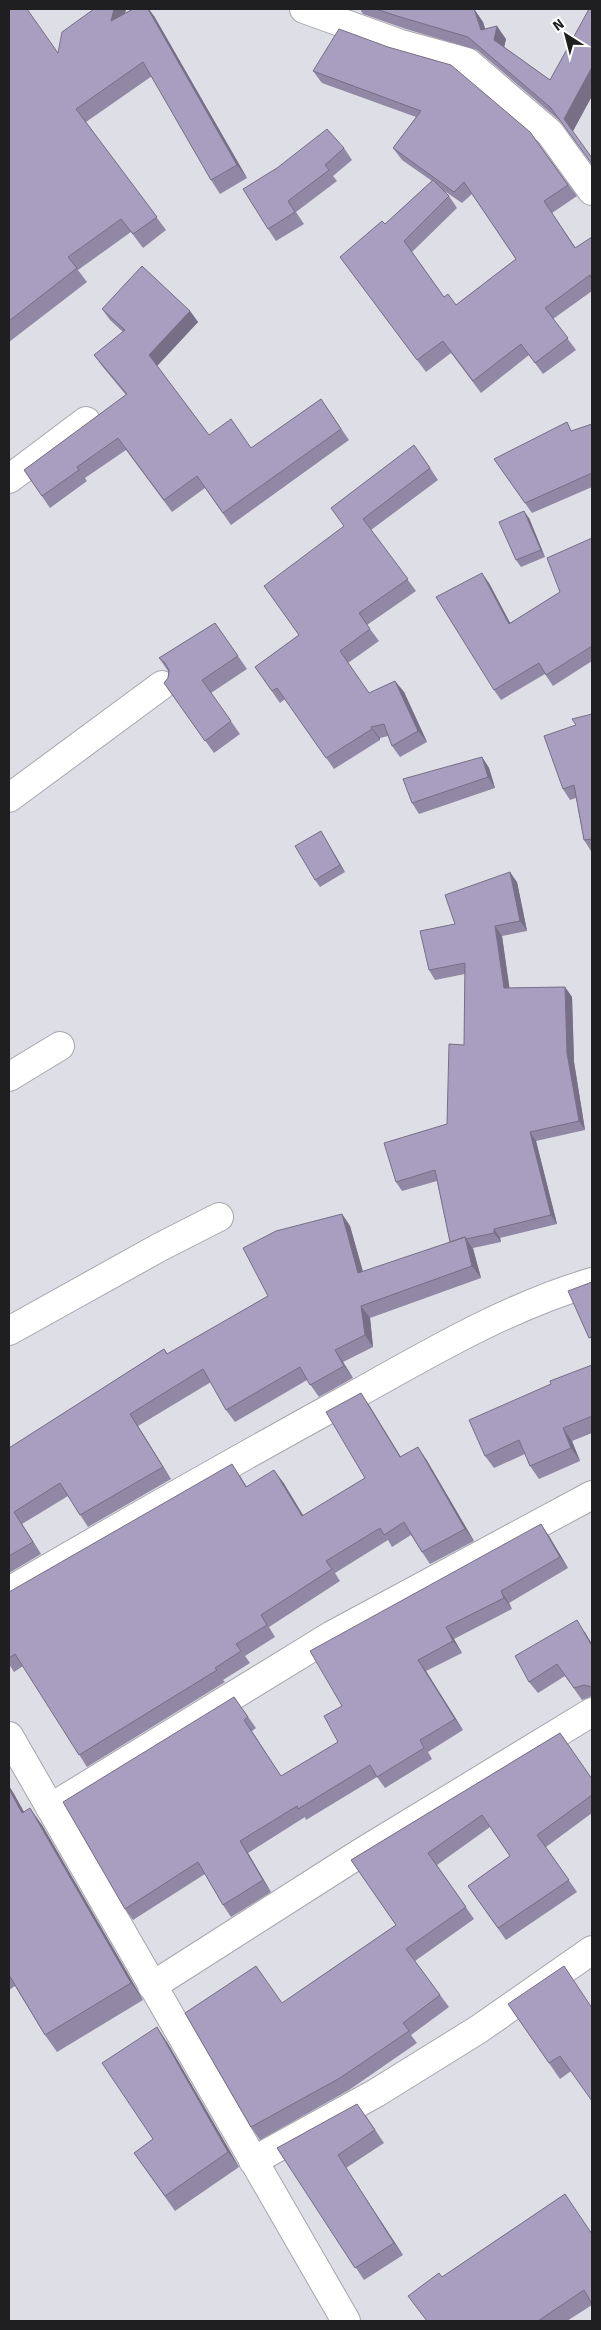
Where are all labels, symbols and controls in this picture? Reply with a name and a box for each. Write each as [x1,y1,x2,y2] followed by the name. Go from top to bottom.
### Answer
[541,10,591,60] north arrow
[550,15,568,35] text: N

